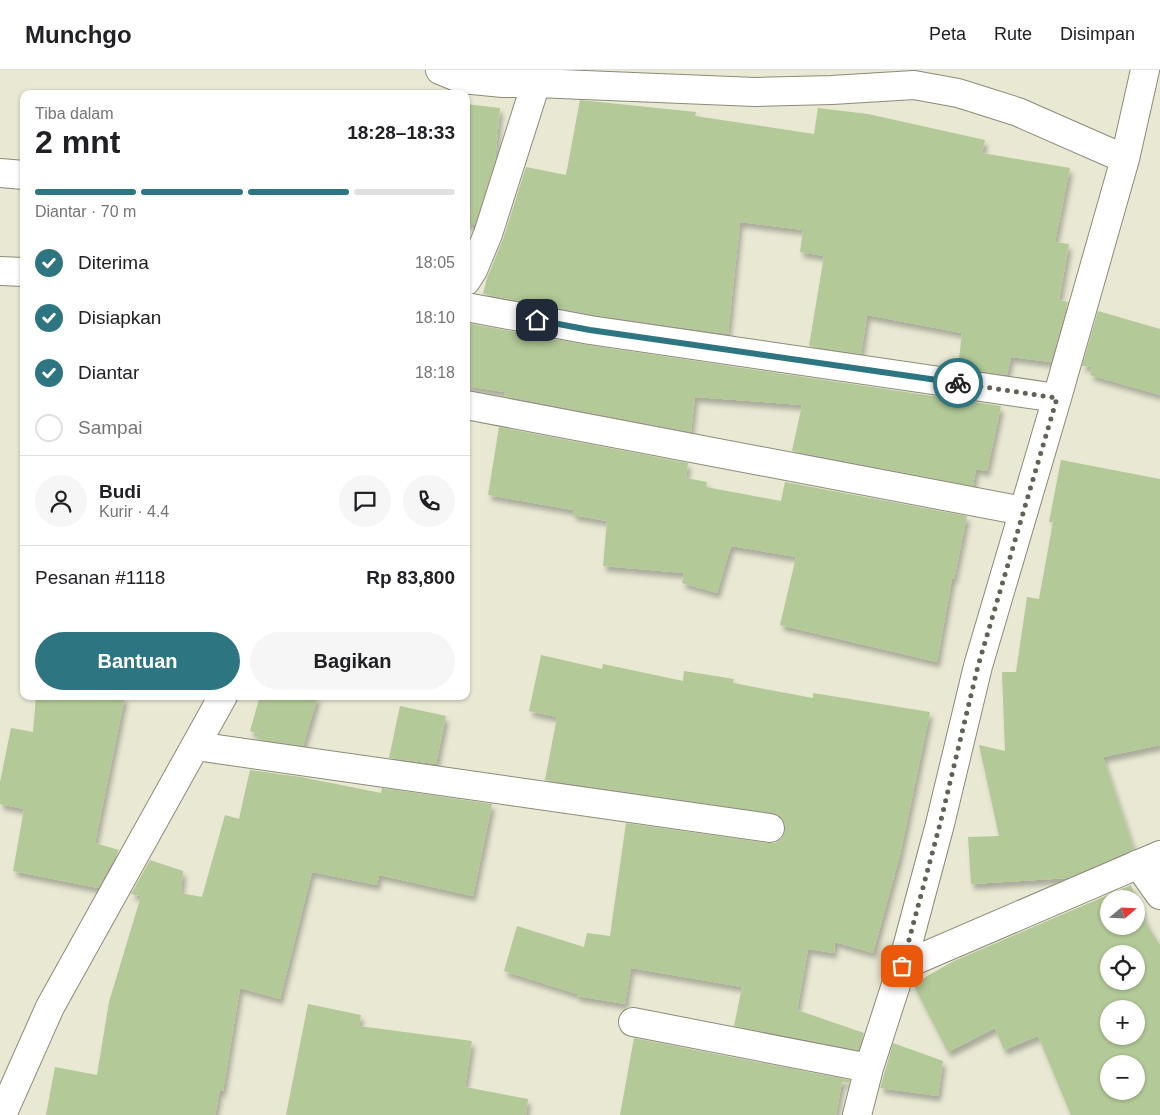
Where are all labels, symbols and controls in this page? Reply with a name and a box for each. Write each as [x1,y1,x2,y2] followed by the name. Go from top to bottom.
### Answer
[25,21,132,48] text: Munchgo
[929,24,966,44] text: Peta
[994,24,1032,44] text: Rute
[1060,24,1135,44] text: Disimpan
[35,105,114,122] text: Tiba dalam
[347,122,455,143] text: 18:28–18:33
[35,124,120,160] text: 2 mnt
[35,203,136,220] text: Diantar · 70 m
[35,249,63,277] icon: check
[78,252,149,273] text: Diterima
[415,254,455,271] text: 18:05
[516,299,558,341] pin
[35,304,63,332] icon: check
[523,306,551,334] icon: home
[78,307,161,328] text: Disiapkan
[415,309,455,326] text: 18:10
[933,358,983,408] courier
[35,359,63,387] icon: check
[78,362,139,383] text: Diantar
[415,364,455,381] text: 18:18
[944,369,972,397] icon: bike
[78,417,142,438] text: Sampai
[35,475,87,527] button: person
[339,475,391,527] button: chat
[403,475,455,527] button: phone
[99,481,141,502] text: Budi
[99,503,169,520] text: Kurir · 4.4
[35,567,165,588] text: Pesanan #1118
[366,567,455,588] text: Rp 83,800
[35,632,240,690] button: Bantuan
[250,632,455,690] button: Bagikan
[1100,890,1145,935] north arrow
[1100,890,1145,1100] map controls
[881,945,923,987] pin
[1100,945,1145,990] button: locate
[888,952,916,980] icon: bag
[1100,1000,1145,1045] button: +
[1100,1055,1145,1100] button: −

